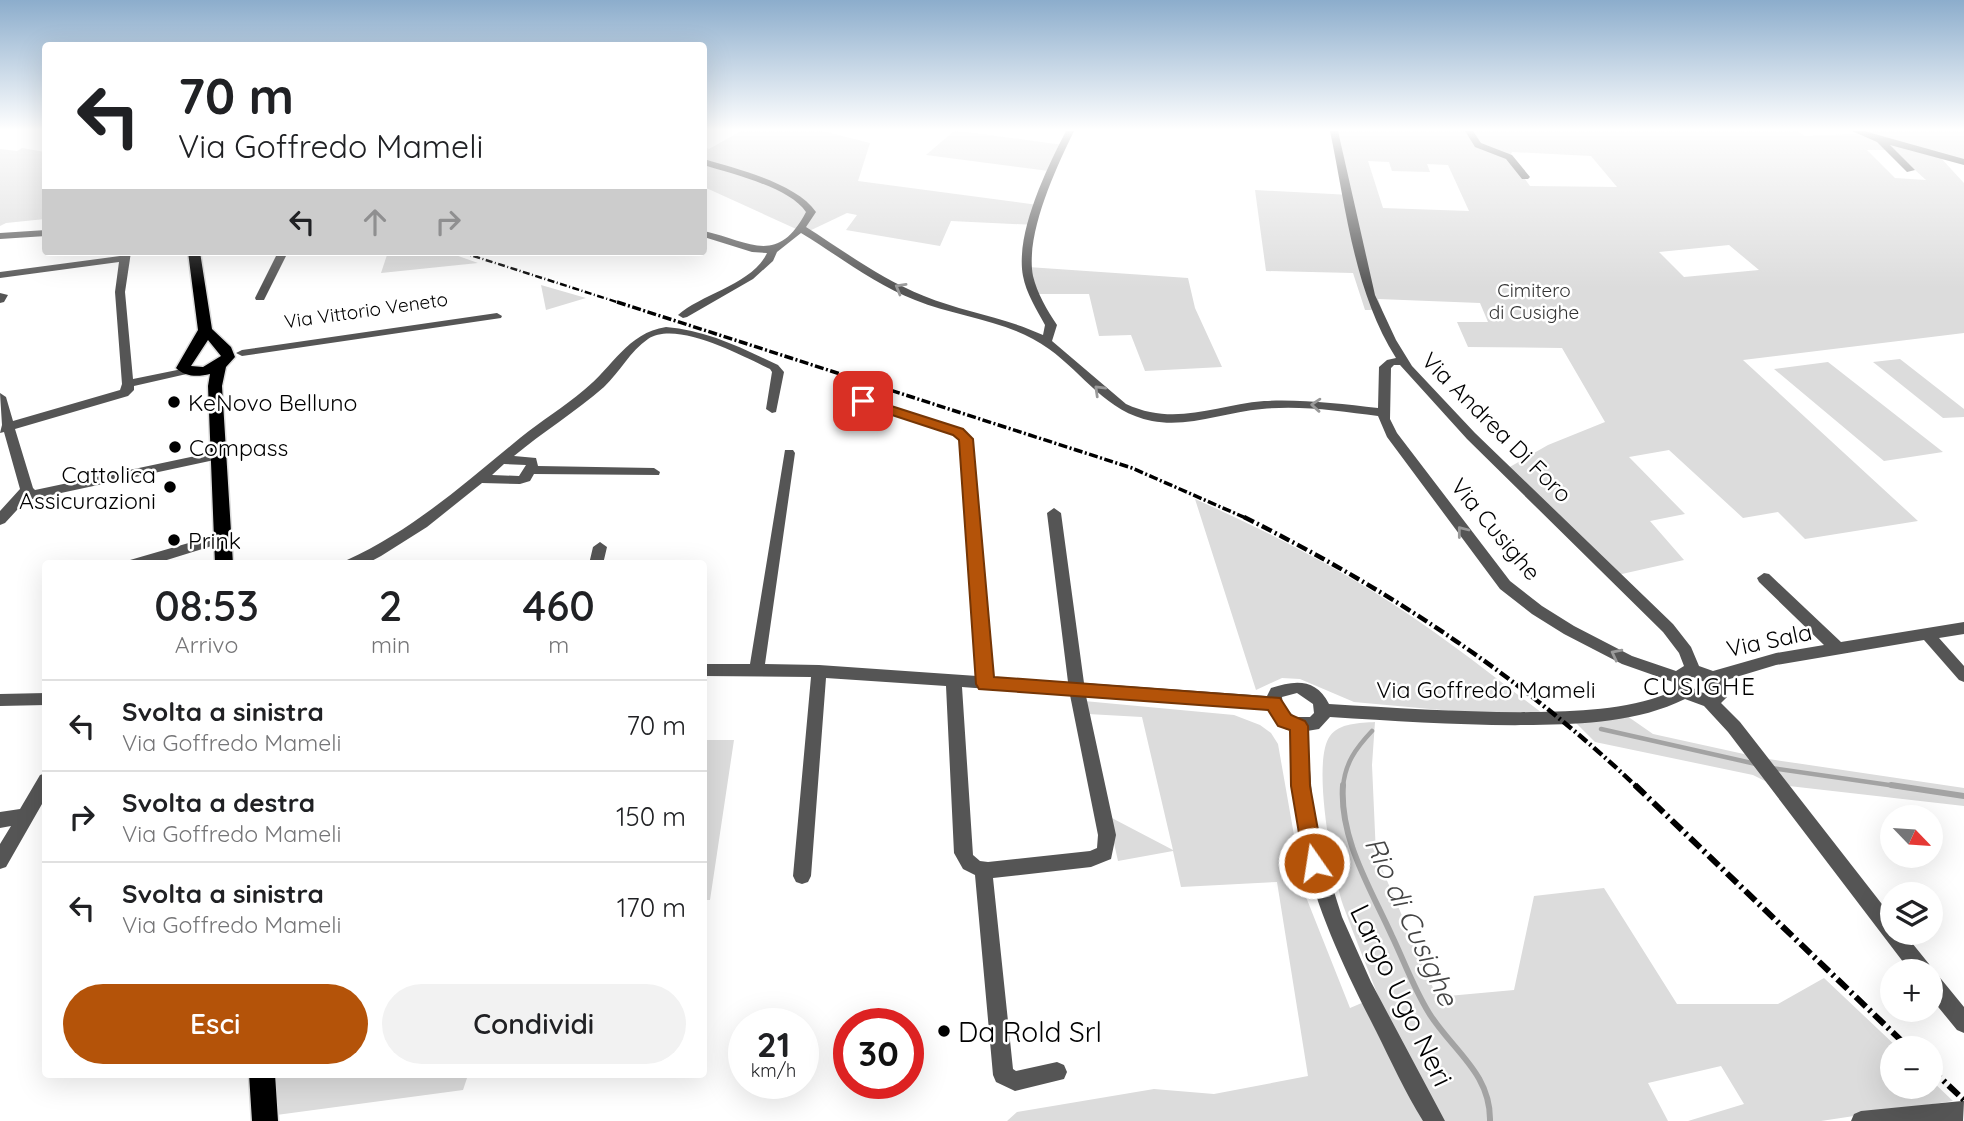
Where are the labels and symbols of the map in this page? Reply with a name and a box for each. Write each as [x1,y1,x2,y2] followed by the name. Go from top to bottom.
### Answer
[1489,278,1579,324] park label: Cimitero di Cusighe
[895,284,908,297] one-way arrow
[283,287,449,333] street label: Via Vittorio Veneto
[1416,346,1578,508] street label: Via Andrea Di Foro
[833,371,893,431] pin
[1094,385,1107,398] one-way arrow
[188,388,357,417] place label: KeNovo Belluno
[166,394,182,410] marker: KeNovo Belluno
[1311,398,1322,413] one-way arrow
[189,433,288,462] place label: Compass
[167,439,183,455] marker: Compass
[19,460,156,515] place label: Cattolica Assicurazioni
[1445,472,1547,586] street label: Via Cusighe
[162,479,178,495] marker: Cattolica Assicurazioni
[188,526,241,555] place label: Prink
[1458,527,1471,539] one-way arrow
[166,532,182,548] marker: Prink
[1724,617,1814,663] street label: Via Sala
[1611,648,1623,662] one-way arrow
[1643,671,1757,701] district label: CUSIGHE
[1376,675,1596,704] street label: Via Goffredo Mameli
[1880,805,1942,868] north arrow
[1277,826,1351,900] position arrow
[1358,831,1467,1012] water label: Rio di Cusighe
[1343,898,1461,1092] street label: Largo Ugo Neri
[833,1008,924,1099] speed limit sign: 30
[958,1014,1102,1049] place label: Da Rold Srl
[936,1023,952,1039] marker: Da Rold Srl

